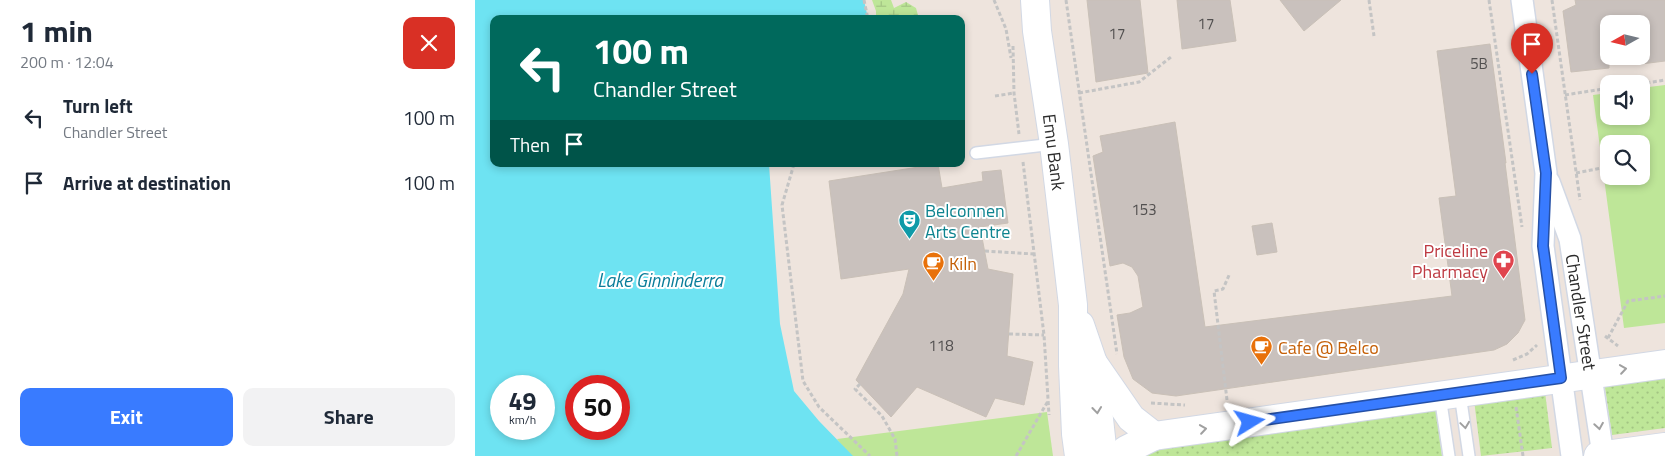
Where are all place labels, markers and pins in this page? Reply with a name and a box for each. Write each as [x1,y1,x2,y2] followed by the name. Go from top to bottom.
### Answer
[1511,23,1553,74] pin
[925,197,1010,245] place label: Belconnen Arts Centre
[897,208,921,239] theatre icon: Belconnen Arts Centre
[1412,237,1488,285] place label: Priceline Pharmacy
[1492,248,1516,279] pharmacy icon: Priceline Pharmacy
[949,250,977,277] place label: Kiln
[921,251,945,282] cafe icon: Kiln
[1278,334,1379,361] place label: Cafe @ Belco
[1250,335,1274,366] cafe icon: Cafe @ Belco

